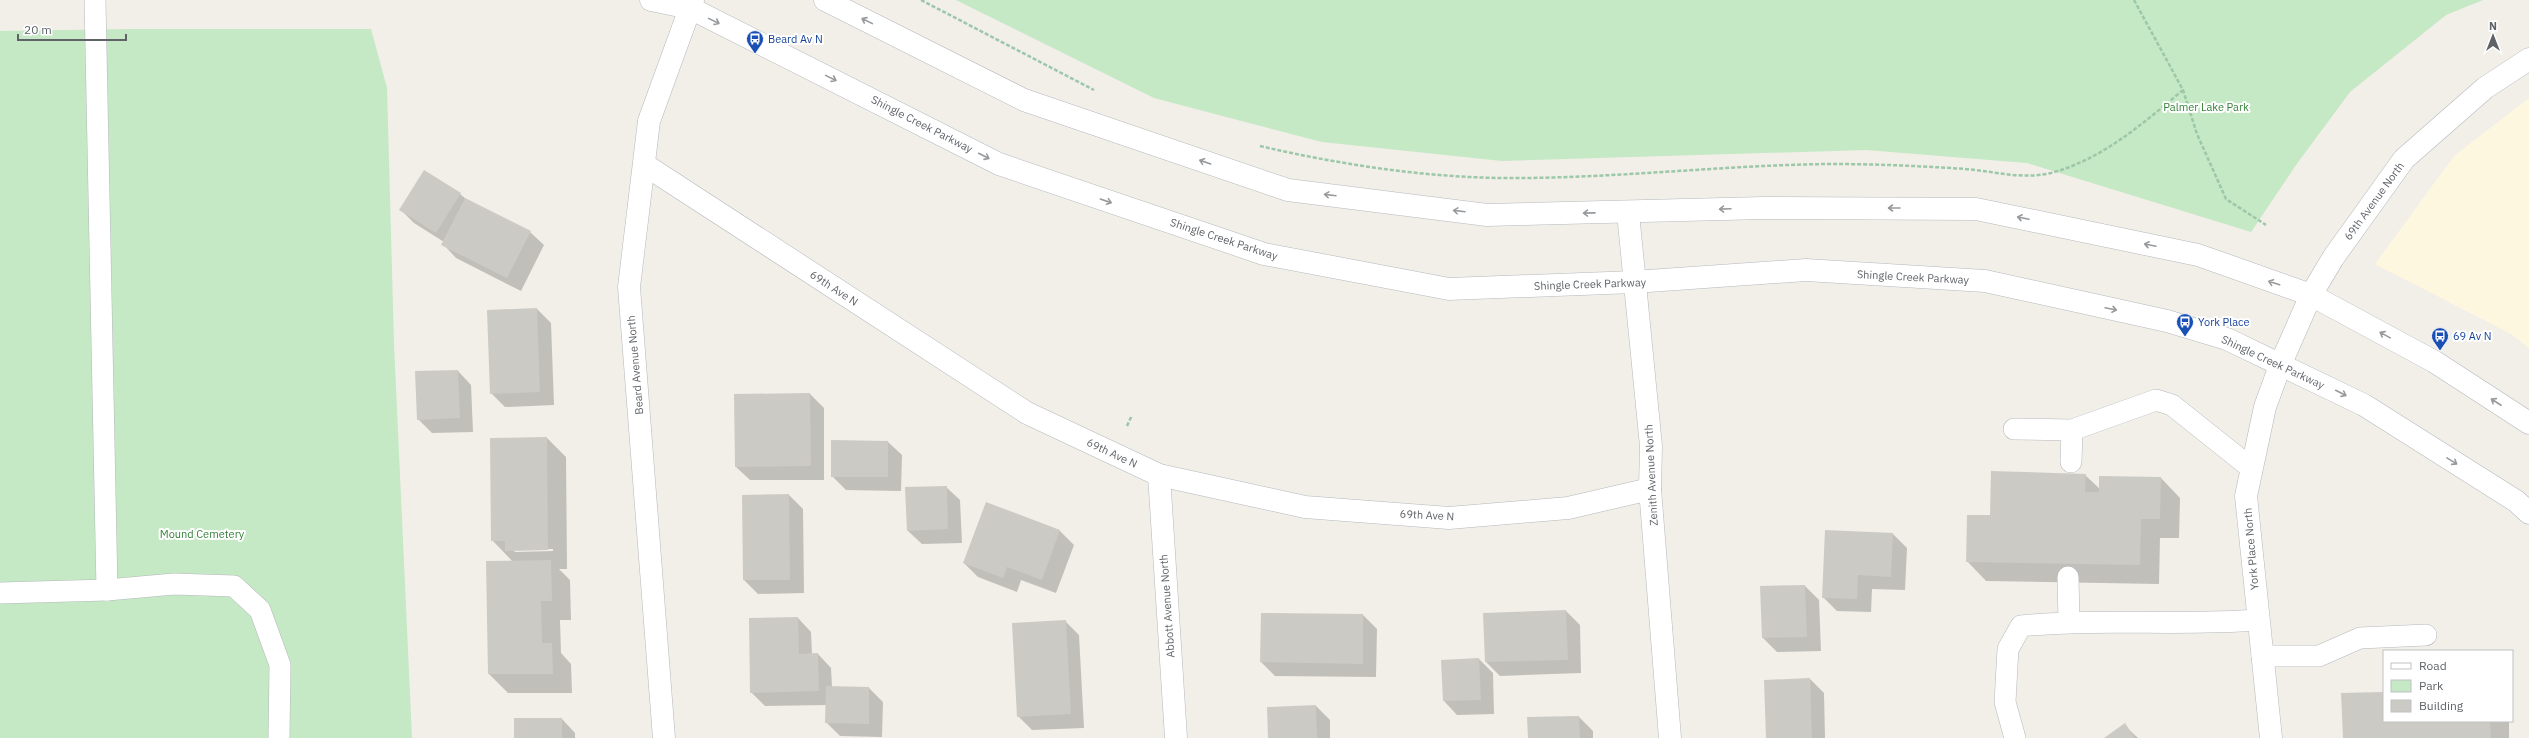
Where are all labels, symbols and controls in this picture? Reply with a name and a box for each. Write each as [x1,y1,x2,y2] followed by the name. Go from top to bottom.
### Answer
[18,16,126,42] scale bar
[2473,16,2513,56] north arrow
[708,17,720,25] one-way arrow
[861,17,873,24] one-way arrow
[2489,19,2497,33] text: N
[24,22,52,37] text: 20 m
[745,29,765,54] bus stop icon: Beard Av N
[768,32,823,46] place label: Beard Av N
[825,75,837,83] one-way arrow
[869,92,976,156] street label: Shingle Creek Parkway
[2163,100,2249,114] park label: Palmer Lake Park
[978,153,990,161] one-way arrow
[1199,158,1212,165] one-way arrow
[2341,159,2407,243] street label: 69th Avenue North
[1324,191,1337,199] one-way arrow
[1100,197,1112,205] one-way arrow
[1888,204,1901,212] one-way arrow
[1719,206,1732,213] one-way arrow
[1453,207,1466,215] one-way arrow
[1583,209,1596,217] one-way arrow
[2017,214,2030,222] one-way arrow
[1168,215,1280,263] street label: Shingle Creek Parkway
[2144,240,2157,248] one-way arrow
[807,267,861,309] street label: 69th Ave N
[1857,267,1970,287] street label: Shingle Creek Parkway
[1534,275,1647,293] street label: Shingle Creek Parkway
[2269,278,2281,286] one-way arrow
[2104,305,2117,313] one-way arrow
[2175,312,2195,337] bus stop icon: York Place
[624,315,646,415] street label: Beard Avenue North
[2198,315,2250,329] place label: York Place
[2430,326,2450,351] bus stop icon: 69 Av N
[2453,329,2491,343] place label: 69 Av N
[2379,331,2391,338] one-way arrow
[2219,332,2327,392] street label: Shingle Creek Parkway
[2334,390,2346,397] one-way arrow
[2490,397,2502,405] one-way arrow
[1641,424,1661,526] street label: Zenith Avenue North
[1084,435,1140,471] street label: 69th Ave N
[2446,457,2458,465] one-way arrow
[1399,507,1455,523] street label: 69th Ave N
[2240,507,2262,591] street label: York Place North
[160,527,245,541] park label: Mound Cemetery
[1156,554,1178,658] street label: Abbott Avenue North
[2383,650,2513,722] legend
[2419,658,2447,673] text: Road
[2419,678,2444,693] text: Park
[2419,698,2464,713] text: Building

